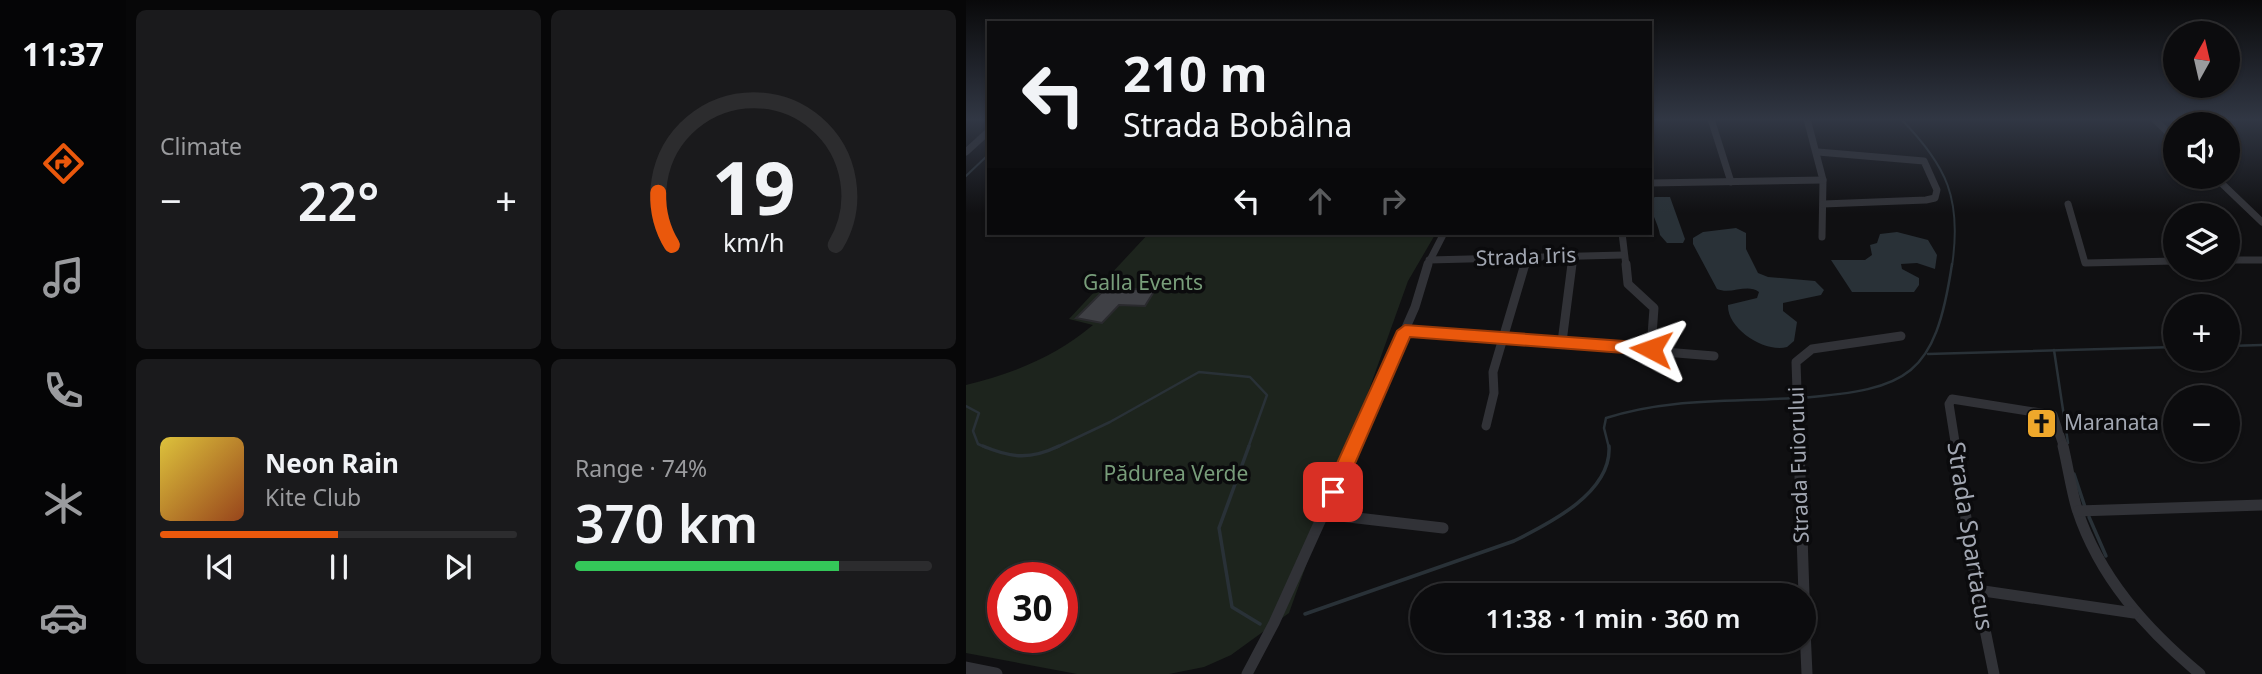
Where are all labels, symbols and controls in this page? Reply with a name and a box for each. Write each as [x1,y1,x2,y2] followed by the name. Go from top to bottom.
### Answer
[2163,21,2240,98] north arrow
[2163,21,2240,462] map controls
[22,32,104,75] text: 11:37
[1123,40,1268,106] text: 210 m
[1008,49,1099,140] icon: left
[1123,103,1352,146] text: Strada Bobâlna
[2163,112,2240,189] button: sound
[160,130,242,162] text: Climate
[712,138,795,237] text: 19
[39,139,88,188] icon: directions
[298,165,379,236] text: 22°
[160,174,182,226] text: −
[495,174,517,226] text: +
[1228,182,1266,220] icon: left
[1301,182,1339,220] icon: ahead
[1374,182,1412,220] icon: right
[2163,203,2240,280] button: layers
[723,225,784,259] text: km/h
[1475,240,1577,272] street label: Strada Iris
[39,253,88,302] icon: music
[1083,268,1203,296] park label: Galla Events
[2163,294,2240,371] button: +
[1614,312,1688,386] position arrow
[39,366,88,415] icon: phone
[2163,385,2240,462] button: −
[1781,386,1815,544] street label: Strada Fuiorului
[2024,406,2058,440] church icon: Maranata
[2064,408,2159,436] place label: Maranata
[1940,439,2003,632] street label: Strada Spartacus
[265,445,399,481] text: Neon Rain
[575,452,707,484] text: Range · 74%
[1104,459,1248,487] park label: Pădurea Verde
[1303,462,1363,522] pin
[1314,473,1352,511] icon: arrive
[39,479,88,528] icon: climate
[265,481,361,513] text: Kite Club
[575,487,758,558] text: 370 km
[201,548,239,586] icon: previous
[320,548,358,586] icon: pause
[439,548,477,586] icon: next
[987,562,1078,653] speed limit sign: 30
[39,593,88,642] icon: car
[1486,600,1740,636] text: 11:38 · 1 min · 360 m

